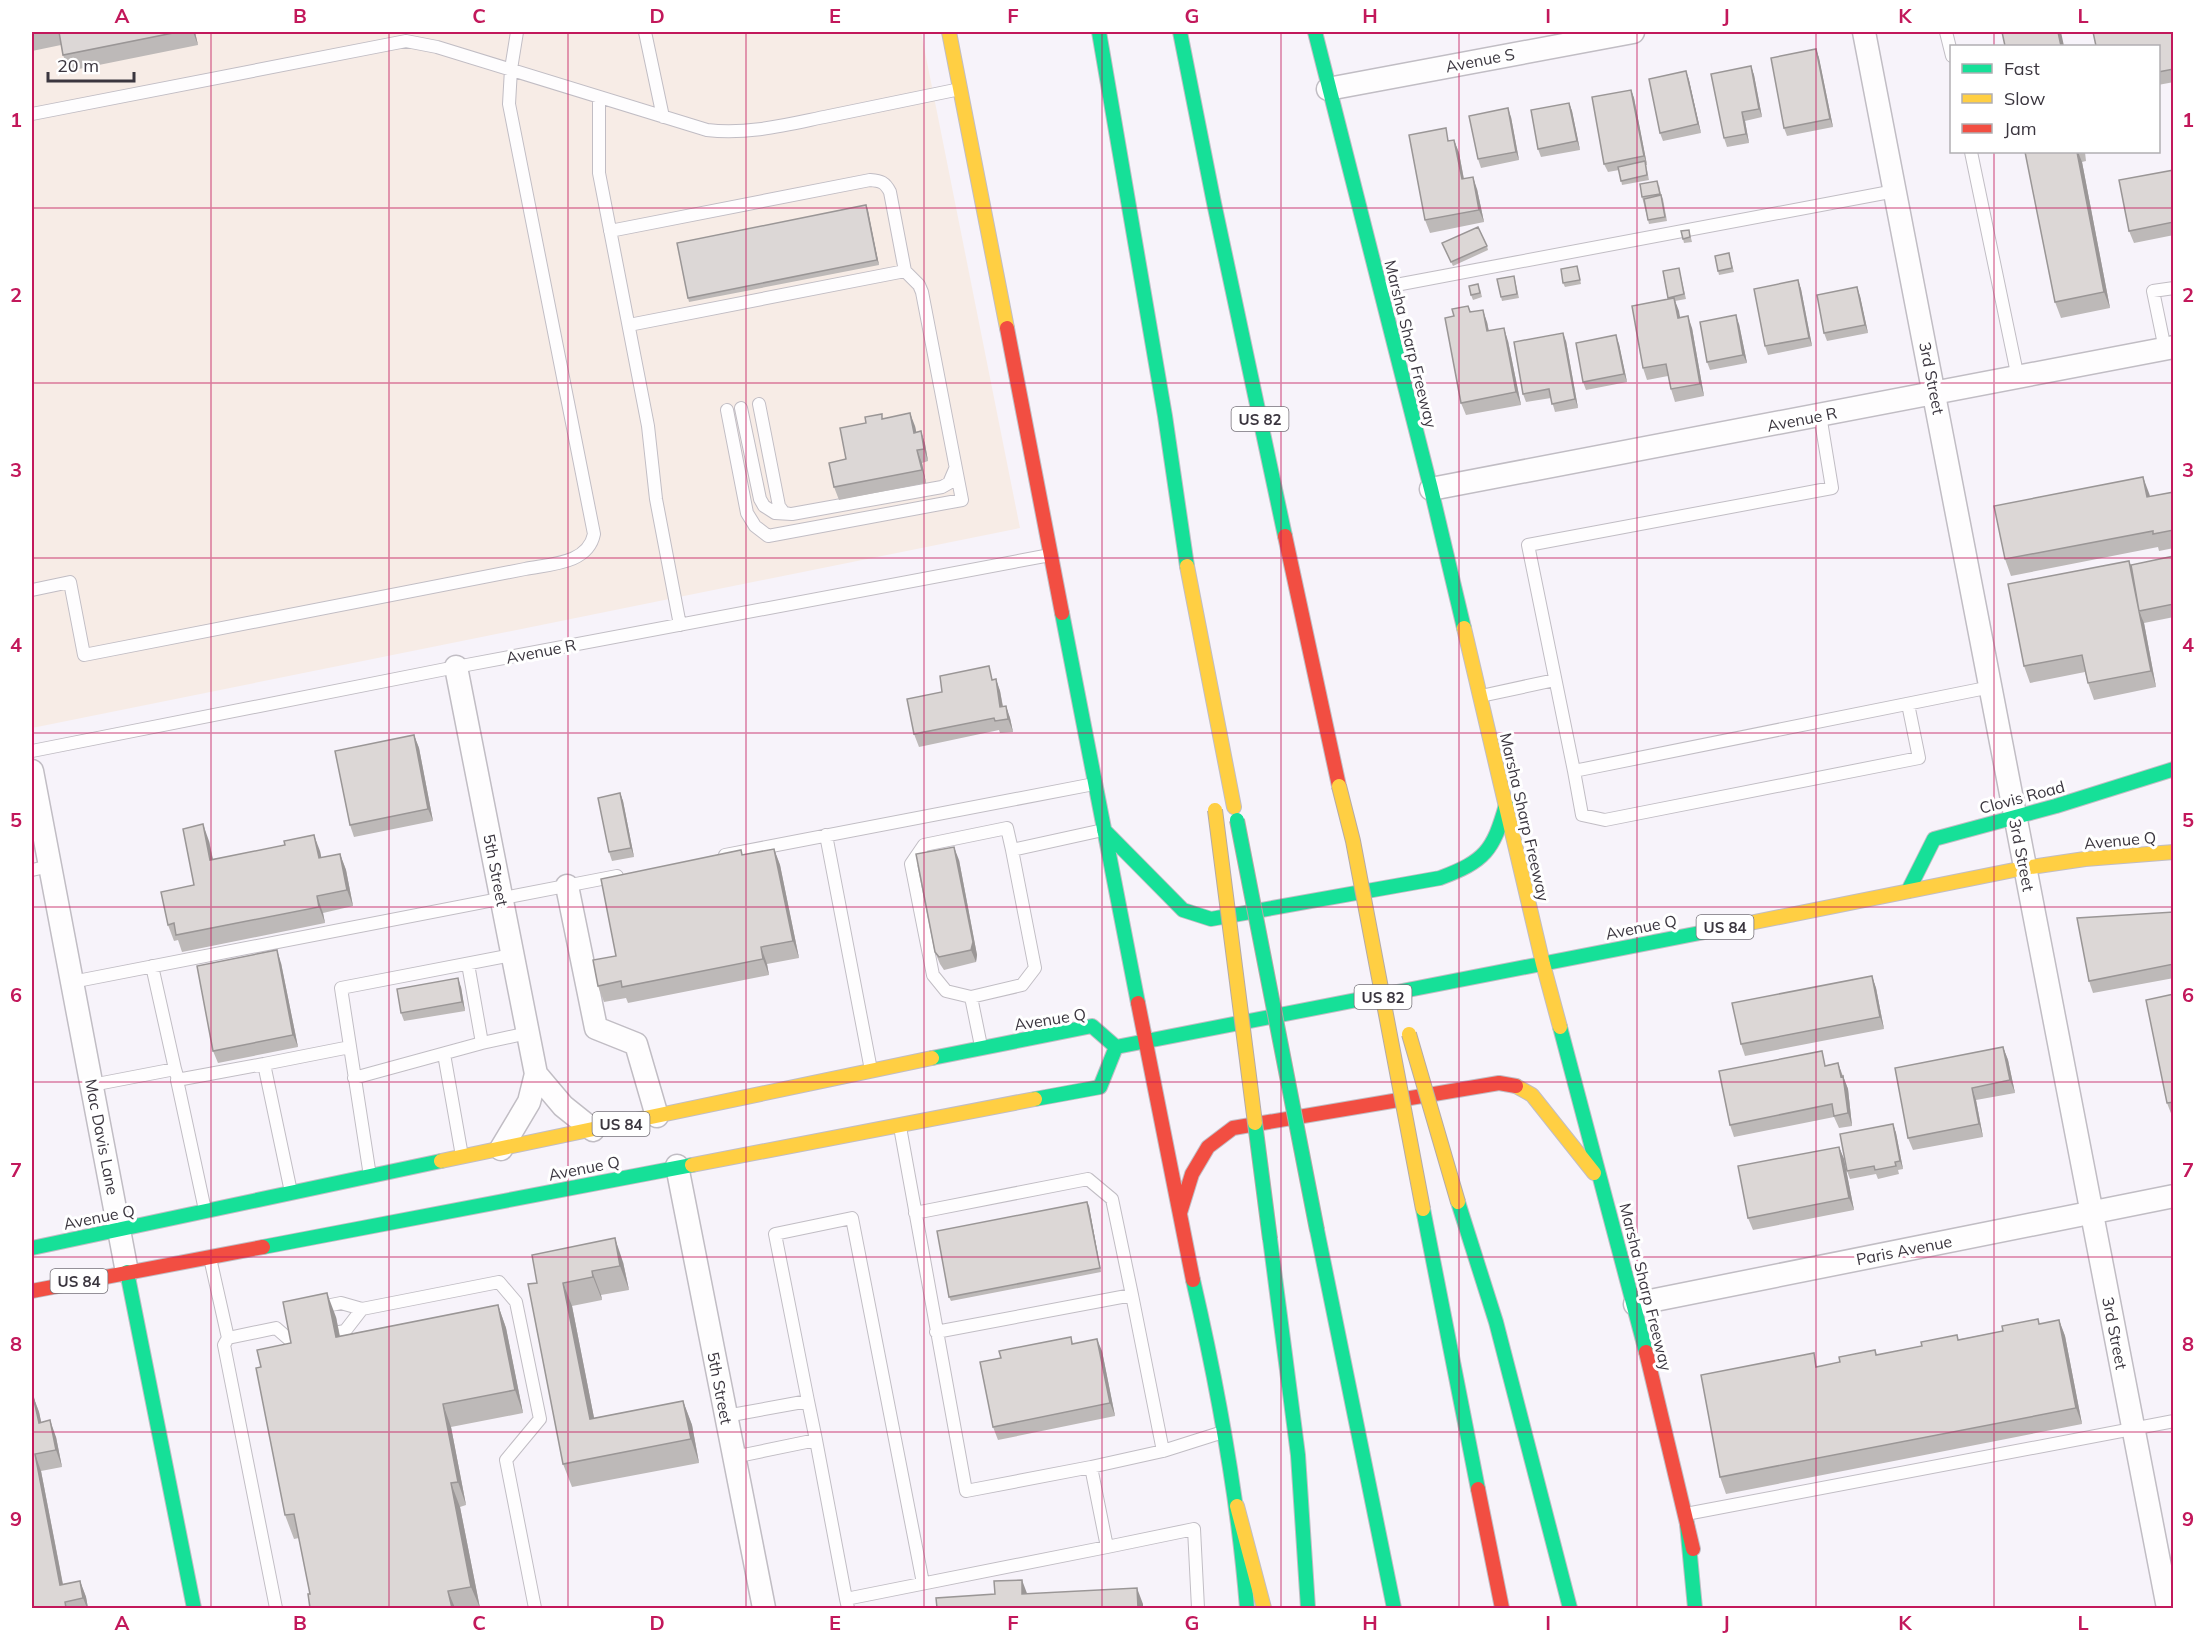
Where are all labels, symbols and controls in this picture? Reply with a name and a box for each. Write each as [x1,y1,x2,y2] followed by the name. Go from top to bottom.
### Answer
[115,3,130,28] text: A
[293,3,307,28] text: B
[472,3,486,28] text: C
[649,3,665,28] text: D
[829,3,841,28] text: E
[1007,3,1019,28] text: F
[1185,3,1199,28] text: G
[1362,3,1378,28] text: H
[1545,3,1551,28] text: I
[1722,3,1730,28] text: J
[1898,3,1912,28] text: K
[2077,3,2089,28] text: L
[1444,44,1516,76] street label: Avenue S
[48,45,134,83] scale bar
[1950,45,2160,153] legend
[57,54,99,77] text: 20 m
[2004,57,2040,80] text: Fast
[2004,87,2046,110] text: Slow
[10,107,22,132] text: 1
[2182,107,2194,132] text: 1
[2004,117,2037,140] text: Jam
[1380,258,1442,430] street label: Marsha Sharp Freeway
[10,282,22,307] text: 2
[2182,282,2194,307] text: 2
[1915,340,1949,416] street label: 3rd Street
[1765,402,1839,436] street label: Avenue R
[1232,407,1288,431] road number: US 82
[10,457,22,482] text: 3
[2182,457,2194,482] text: 3
[10,632,22,657] text: 4
[2182,632,2194,657] text: 4
[504,634,578,668] street label: Avenue R
[1496,731,1554,904] street label: Marsha Sharp Freeway
[1977,776,2067,818] street label: Clovis Road
[10,807,22,832] text: 5
[2182,807,2194,832] text: 5
[2005,817,2039,893] street label: 3rd Street
[2083,827,2157,853] street label: Avenue Q
[479,832,513,908] street label: 5th Street
[1604,910,1678,944] street label: Avenue Q
[1696,915,1754,939] road number: US 84
[10,982,22,1007] text: 6
[2182,982,2194,1007] text: 6
[1354,985,1412,1009] road number: US 82
[1013,1003,1087,1035] street label: Avenue Q
[81,1077,123,1197] street label: Mac Davis Lane
[592,1112,650,1136] road number: US 84
[547,1151,621,1185] street label: Avenue Q
[10,1157,22,1182] text: 7
[2182,1157,2194,1182] text: 7
[62,1200,136,1234] street label: Avenue Q
[1615,1201,1677,1373] street label: Marsha Sharp Freeway
[1854,1231,1954,1269] street label: Paris Avenue
[50,1269,107,1293] road number: US 84
[2098,1295,2132,1371] street label: 3rd Street
[10,1331,22,1356] text: 8
[2182,1331,2194,1356] text: 8
[703,1350,737,1426] street label: 5th Street
[10,1506,22,1531] text: 9
[2182,1506,2194,1531] text: 9
[115,1610,130,1635] text: A
[293,1610,307,1635] text: B
[472,1610,486,1635] text: C
[649,1610,665,1635] text: D
[829,1610,841,1635] text: E
[1007,1610,1019,1635] text: F
[1185,1610,1199,1635] text: G
[1362,1610,1378,1635] text: H
[1545,1610,1551,1635] text: I
[1722,1610,1730,1635] text: J
[1898,1610,1912,1635] text: K
[2077,1610,2089,1635] text: L

